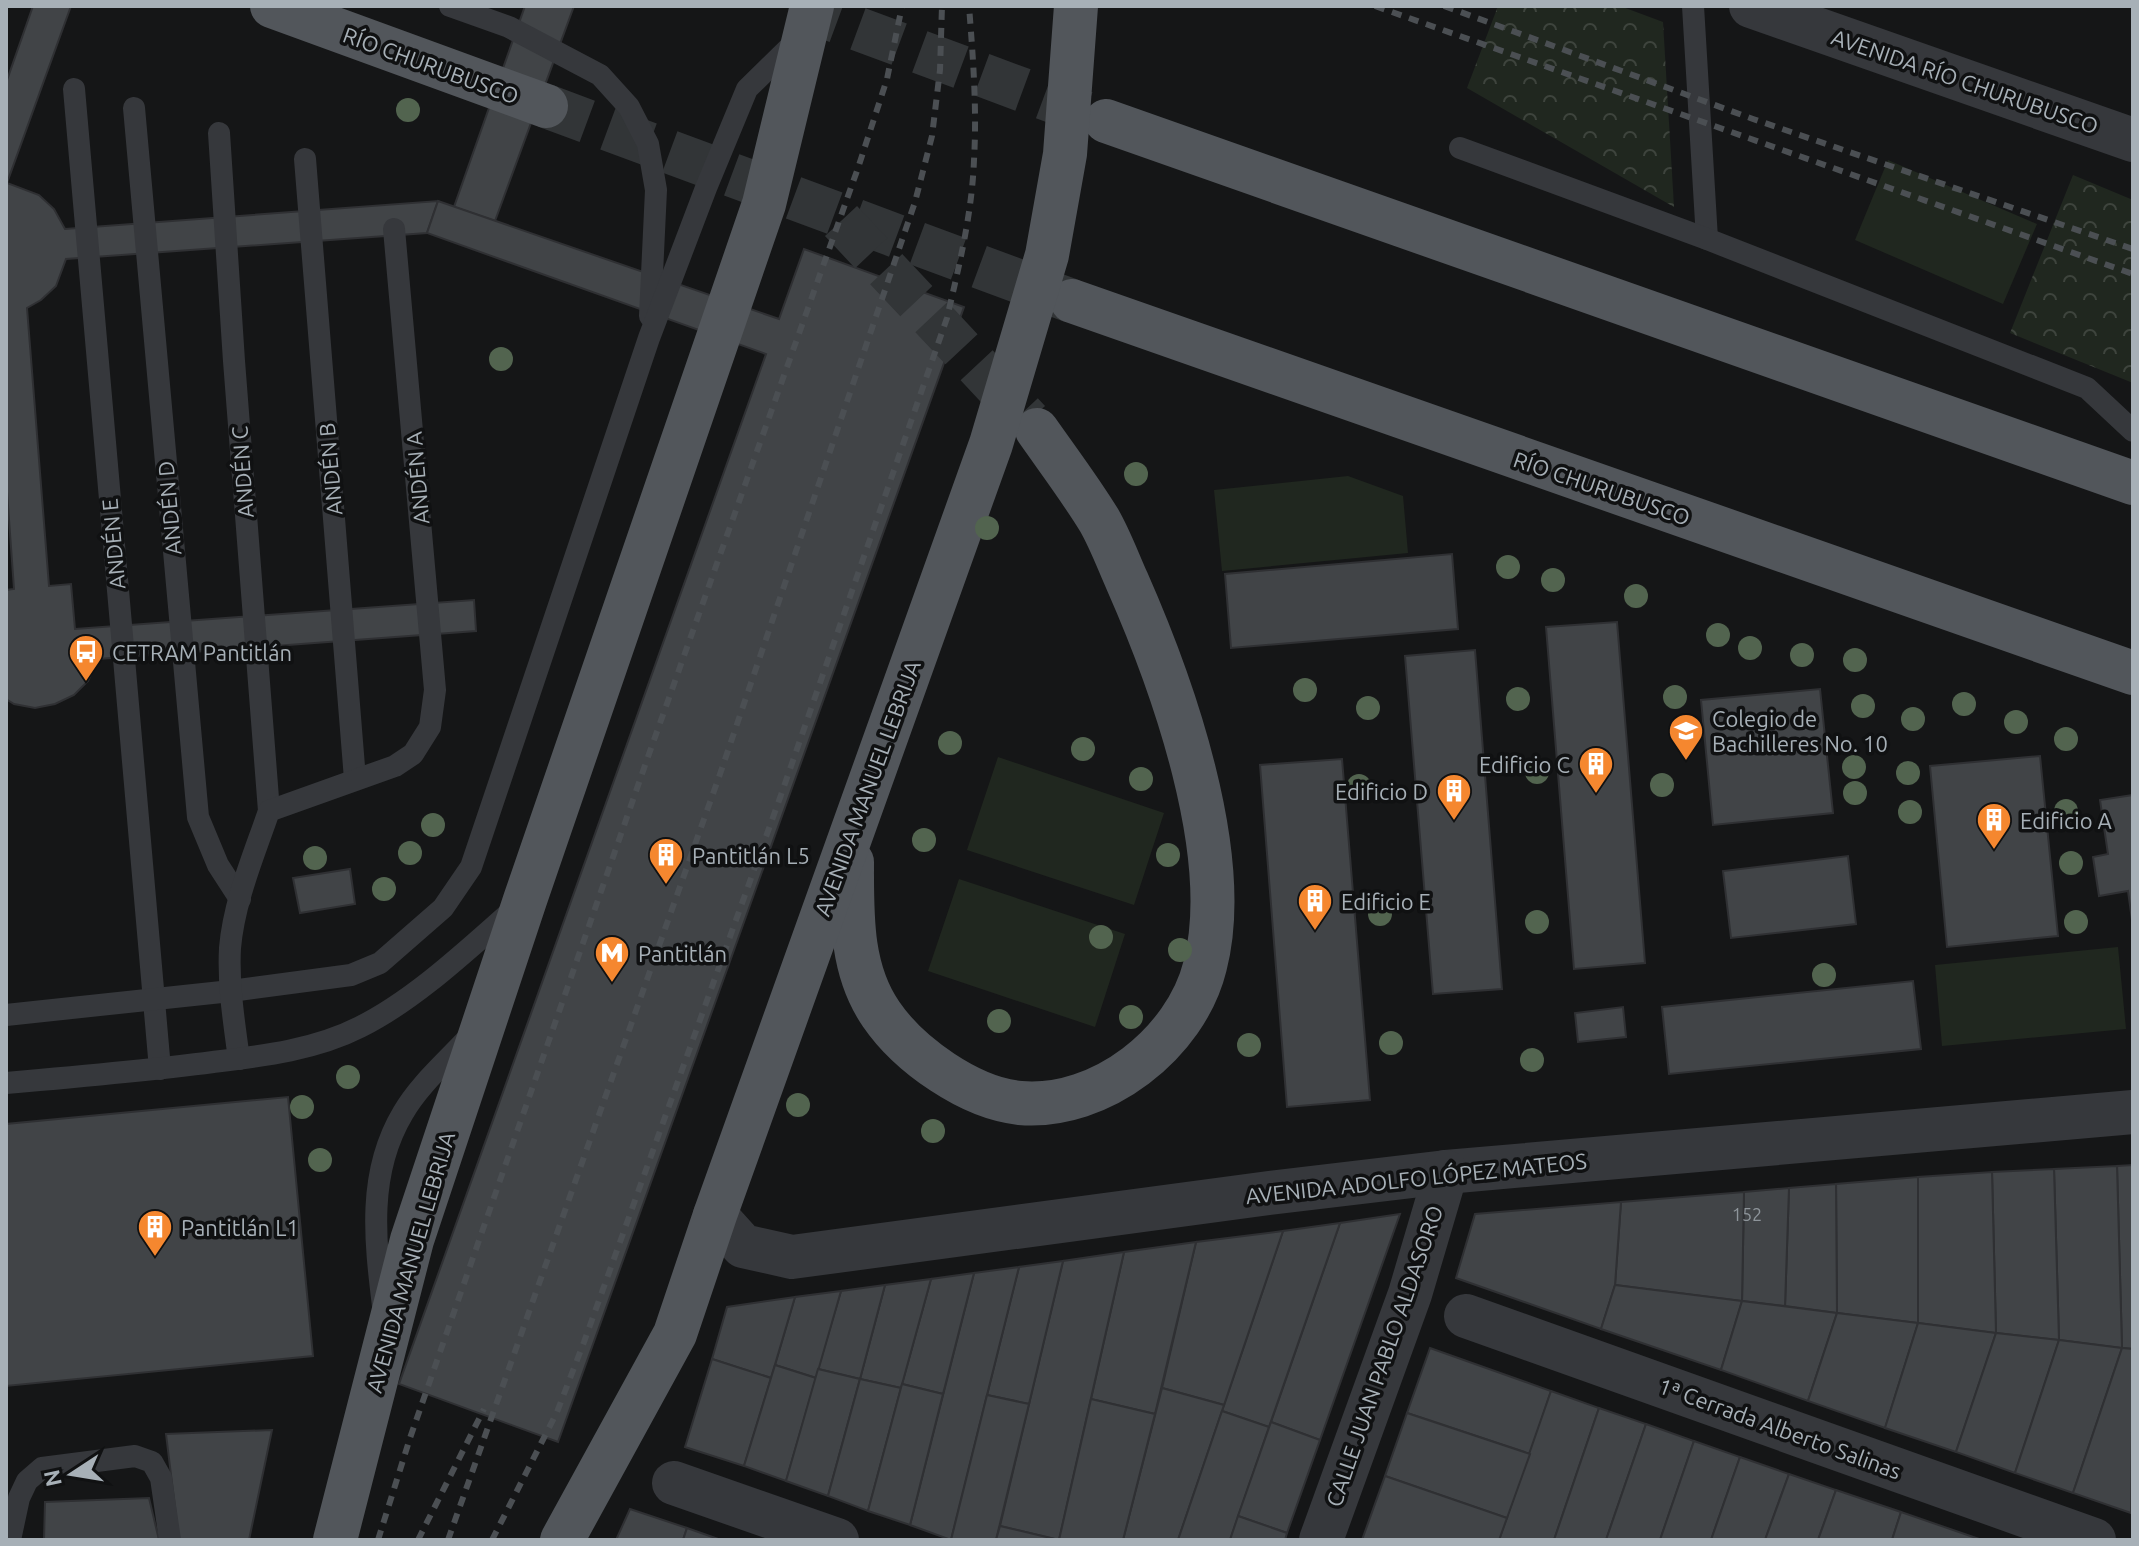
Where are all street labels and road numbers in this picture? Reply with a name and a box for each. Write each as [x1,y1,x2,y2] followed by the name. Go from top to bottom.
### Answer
[340,21,522,108] street label: RÍO CHURUBUSCO
[1828,23,2102,138] street label: AVENIDA RÍO CHURUBUSCO
[313,422,346,516] street label: ANDÉN B
[225,425,258,519] street label: ANDÉN C
[399,430,434,525] street label: ANDÉN A
[1511,445,1694,530] street label: RÍO CHURUBUSCO
[151,460,186,556] street label: ANDÉN D
[96,498,129,590] street label: ANDÉN E
[809,656,925,919] street label: AVENIDA MANUEL LEBRIJA
[361,1128,459,1395] street label: AVENIDA MANUEL LEBRIJA
[1244,1147,1588,1208] street label: AVENIDA ADOLFO LÓPEZ MATEOS
[1321,1202,1447,1510] street label: CALLE JUAN PABLO ALDASORO
[1655,1372,1905,1484] street label: 1ª Cerrada Alberto Salinas

